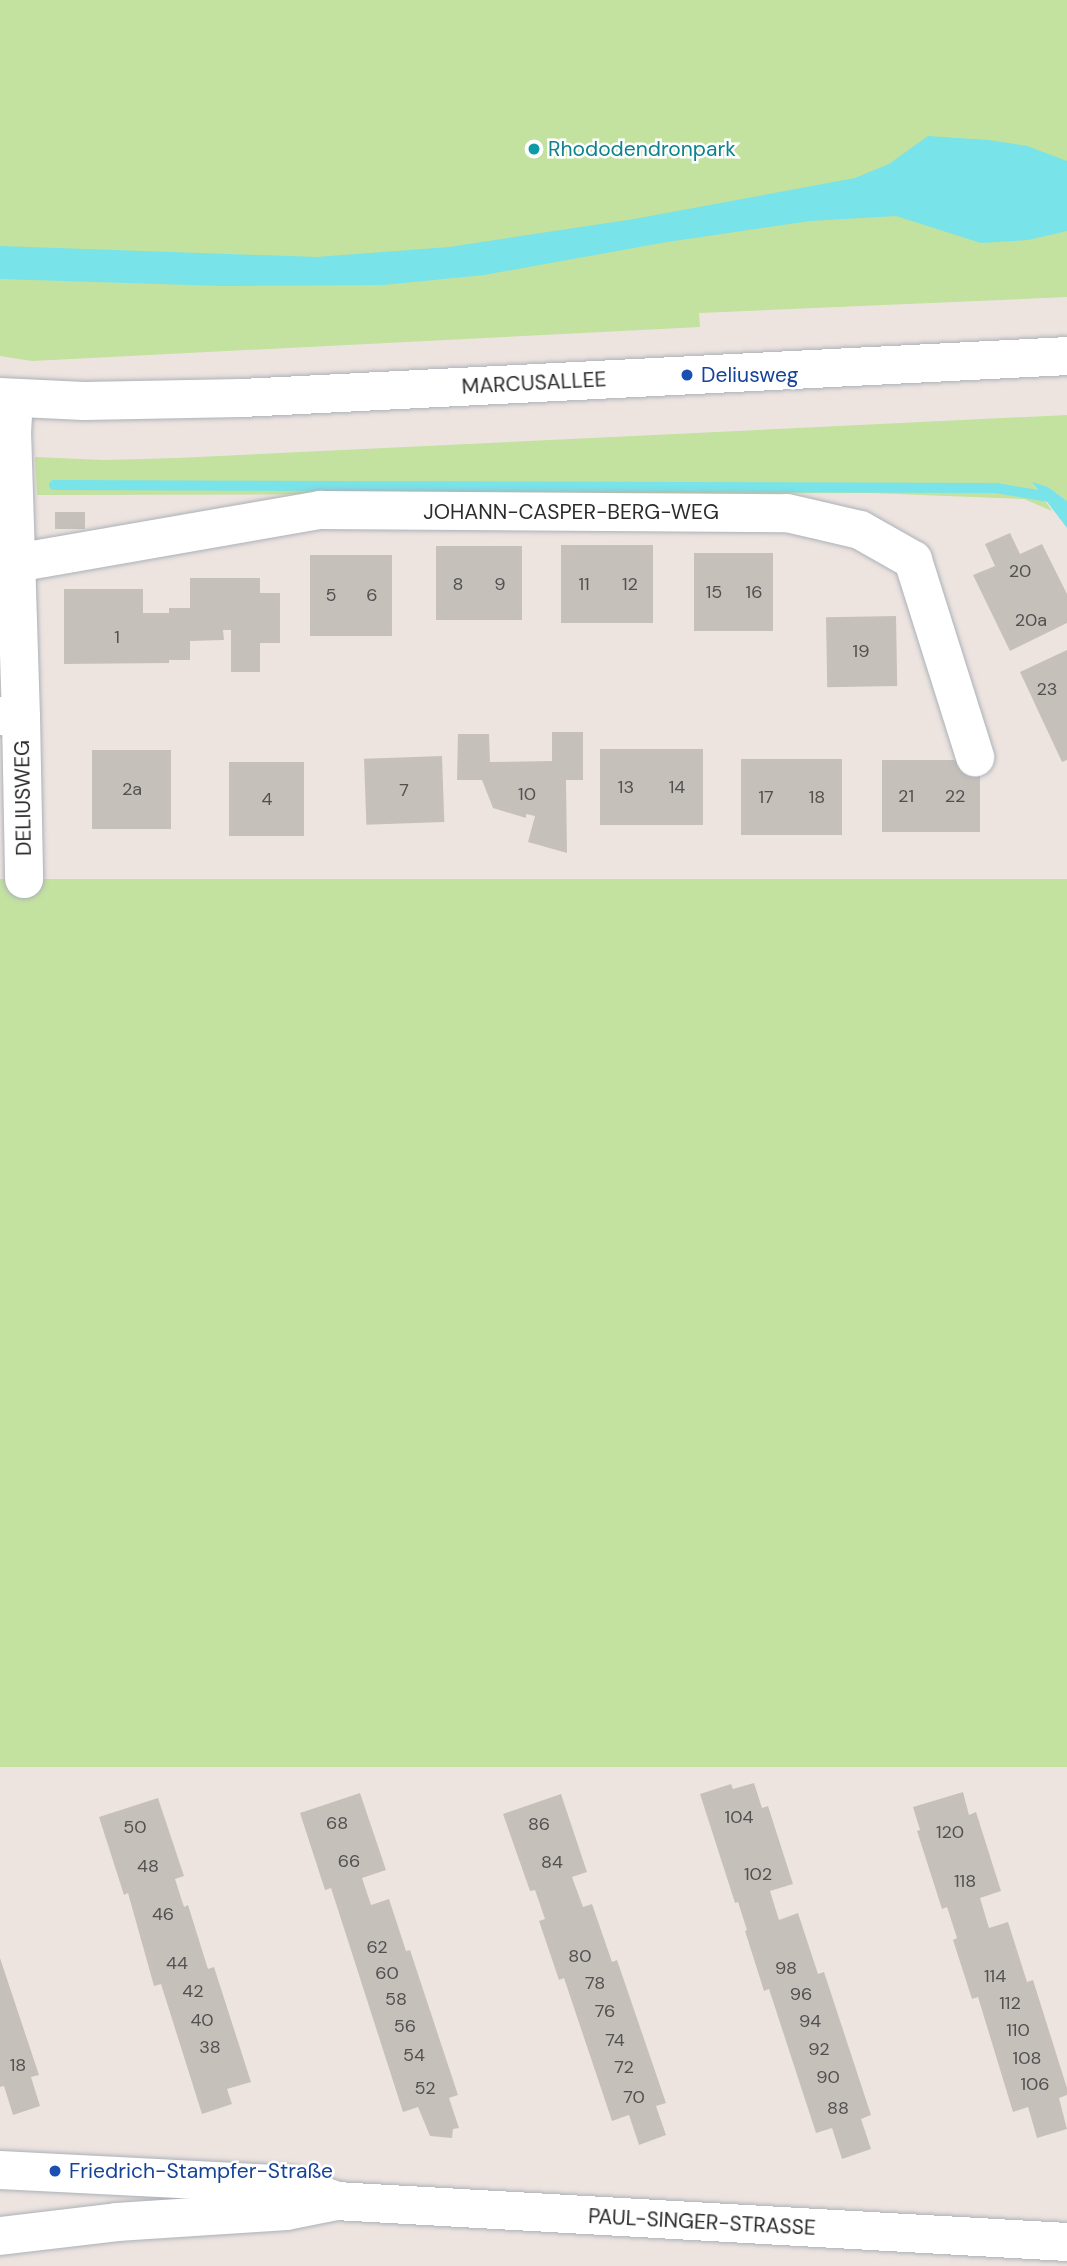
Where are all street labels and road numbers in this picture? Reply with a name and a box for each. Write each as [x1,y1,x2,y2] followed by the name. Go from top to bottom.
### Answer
[461,367,607,399] street label: MARCUSALLEE
[423,499,719,525] street label: JOHANN-CASPER-BERG-WEG
[9,740,37,856] street label: DELIUSWEG
[588,2203,816,2241] street label: PAUL-SINGER-STRASSE

